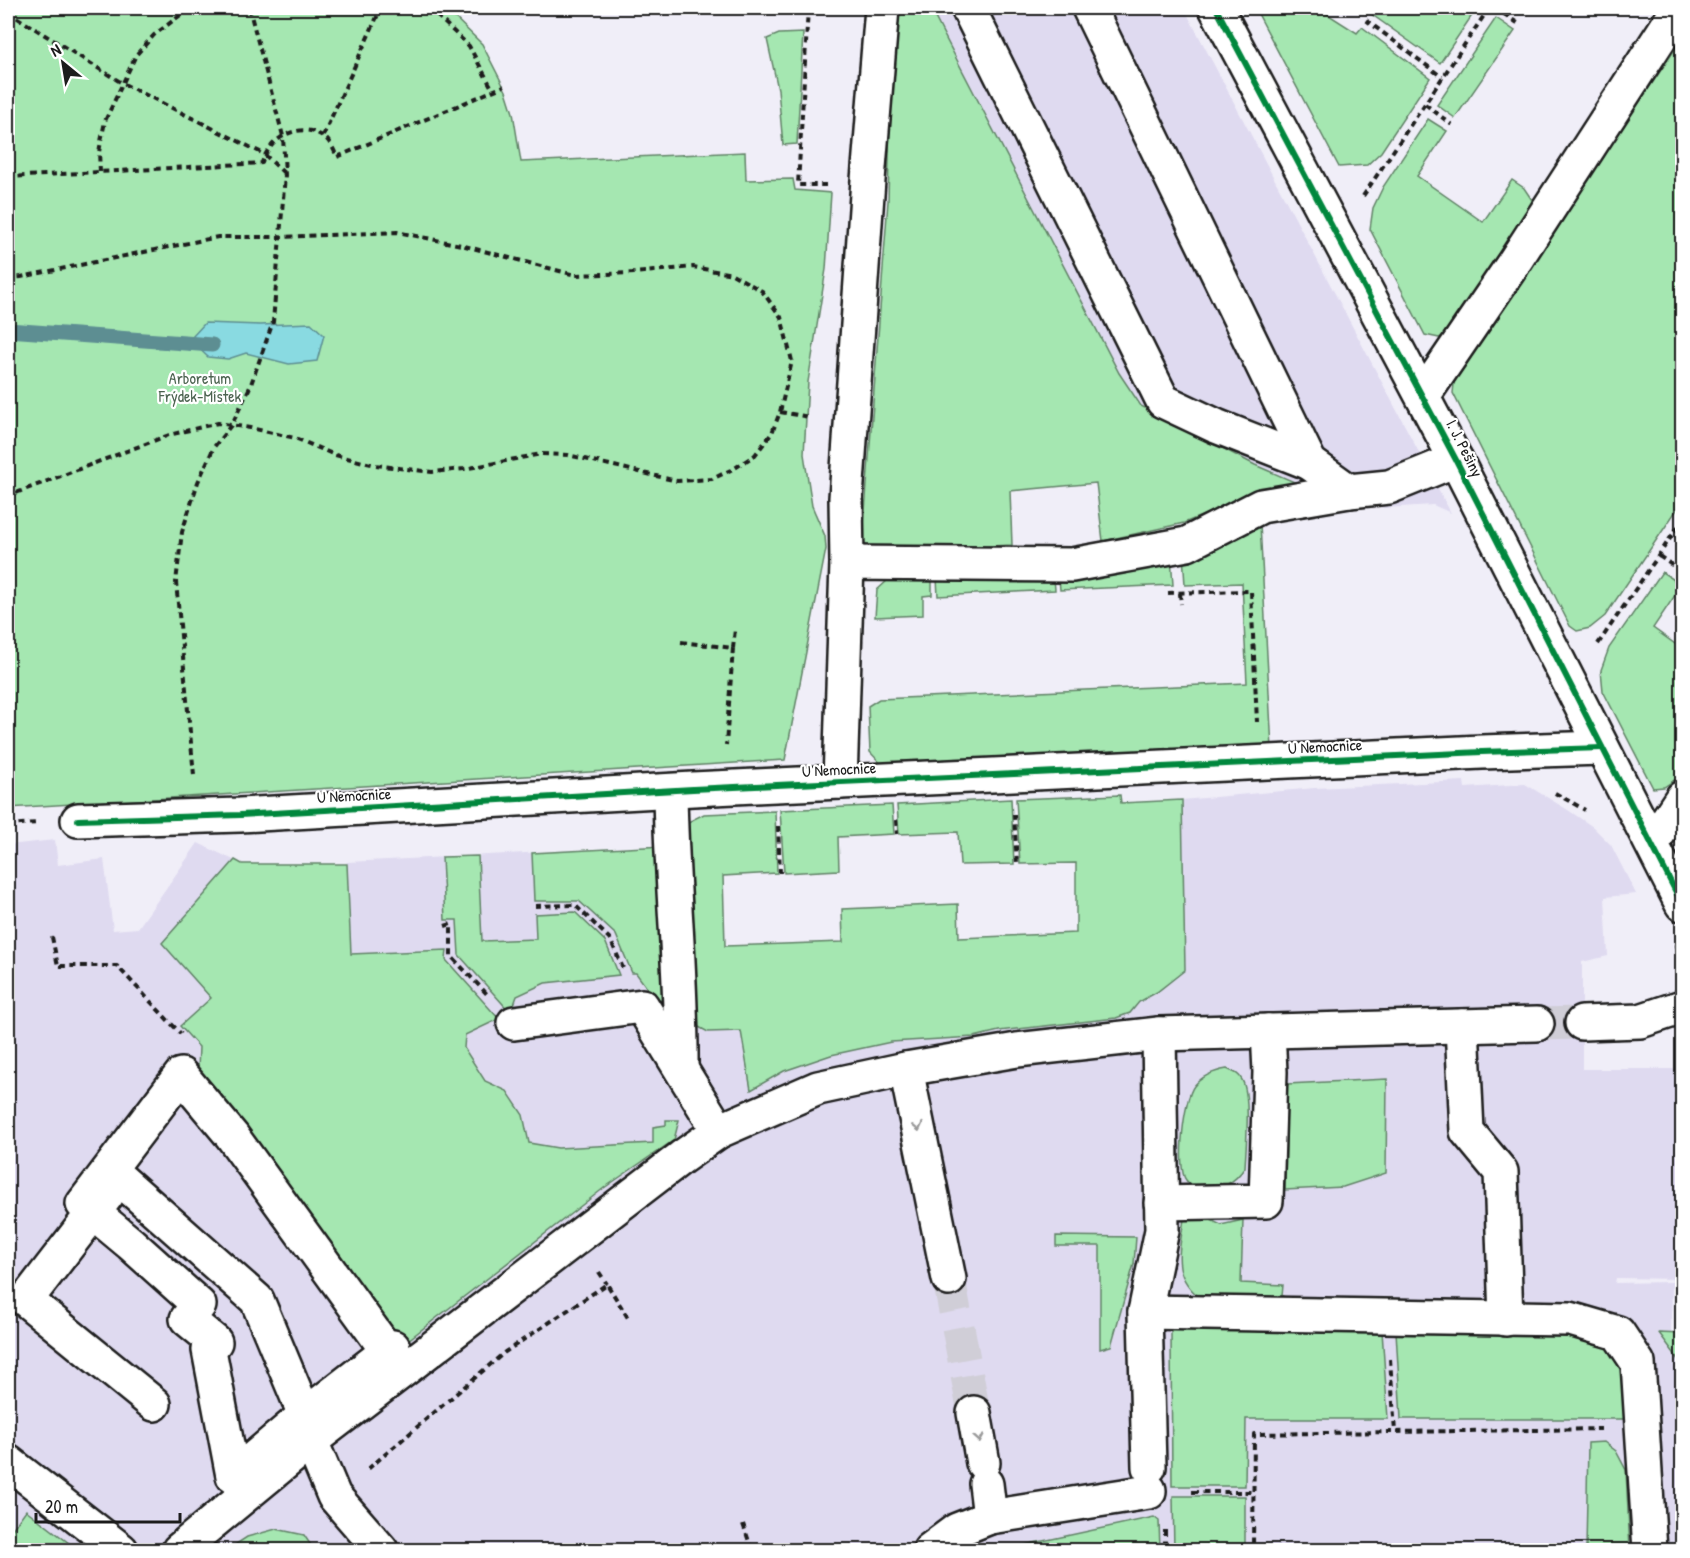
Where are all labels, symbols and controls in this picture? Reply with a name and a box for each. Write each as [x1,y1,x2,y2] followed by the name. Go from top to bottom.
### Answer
[33,33,93,93] north arrow
[46,38,65,62] text: N
[158,367,242,407] park label: Arboretum Frýdek-Místek
[1441,416,1489,481] street label: I. J. Pešiny
[1287,733,1363,759] street label: U Nemocnice
[801,756,877,782] street label: U Nemocnice
[316,782,392,808] street label: U Nemocnice
[911,1121,924,1131] one-way arrow
[972,1432,985,1442] one-way arrow
[36,1486,180,1524] scale bar
[45,1494,78,1519] text: 20 m

